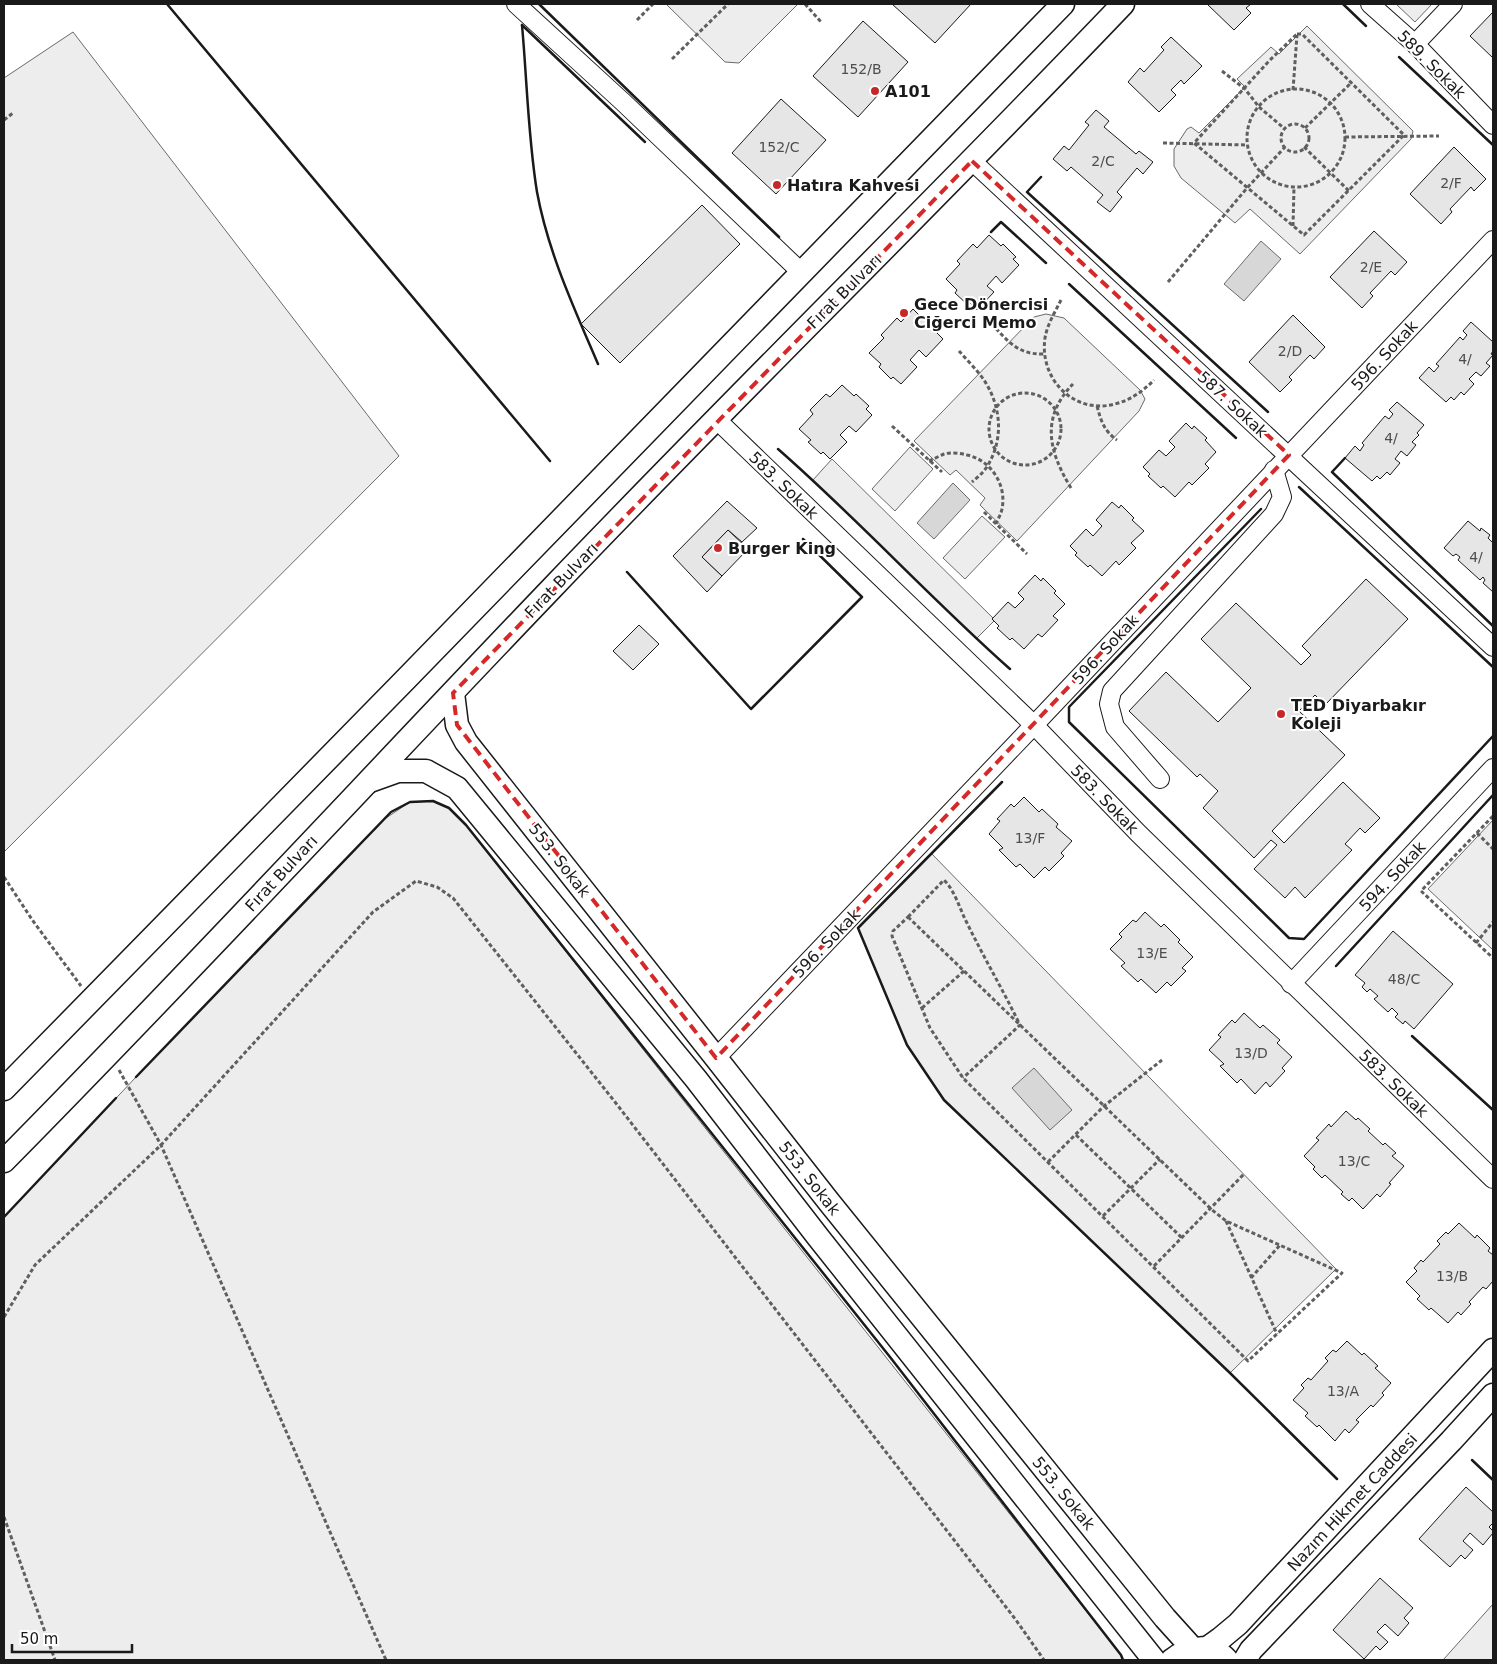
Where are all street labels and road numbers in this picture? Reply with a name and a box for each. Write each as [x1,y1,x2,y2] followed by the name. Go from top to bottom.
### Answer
[1394,26,1470,103] street label: 589. Sokak
[803,250,885,332] street label: Fırat Bulvarı
[1347,316,1422,394] street label: 596. Sokak
[1194,367,1272,442] street label: 587. Sokak
[745,448,823,524] street label: 583. Sokak
[521,539,602,622] street label: Fırat Bulvarı
[1068,610,1143,688] street label: 596. Sokak
[1067,761,1143,838] street label: 583. Sokak
[525,820,595,902] street label: 553. Sokak
[241,831,321,915] street label: Fırat Bulvarı
[1355,837,1430,915] street label: 594. Sokak
[789,904,865,982] street label: 596. Sokak
[1355,1046,1433,1122] street label: 583. Sokak
[775,1138,845,1220] street label: 553. Sokak
[1283,1429,1421,1575] street label: Nazım Hikmet Caddesi
[1028,1453,1099,1534] street label: 553. Sokak

